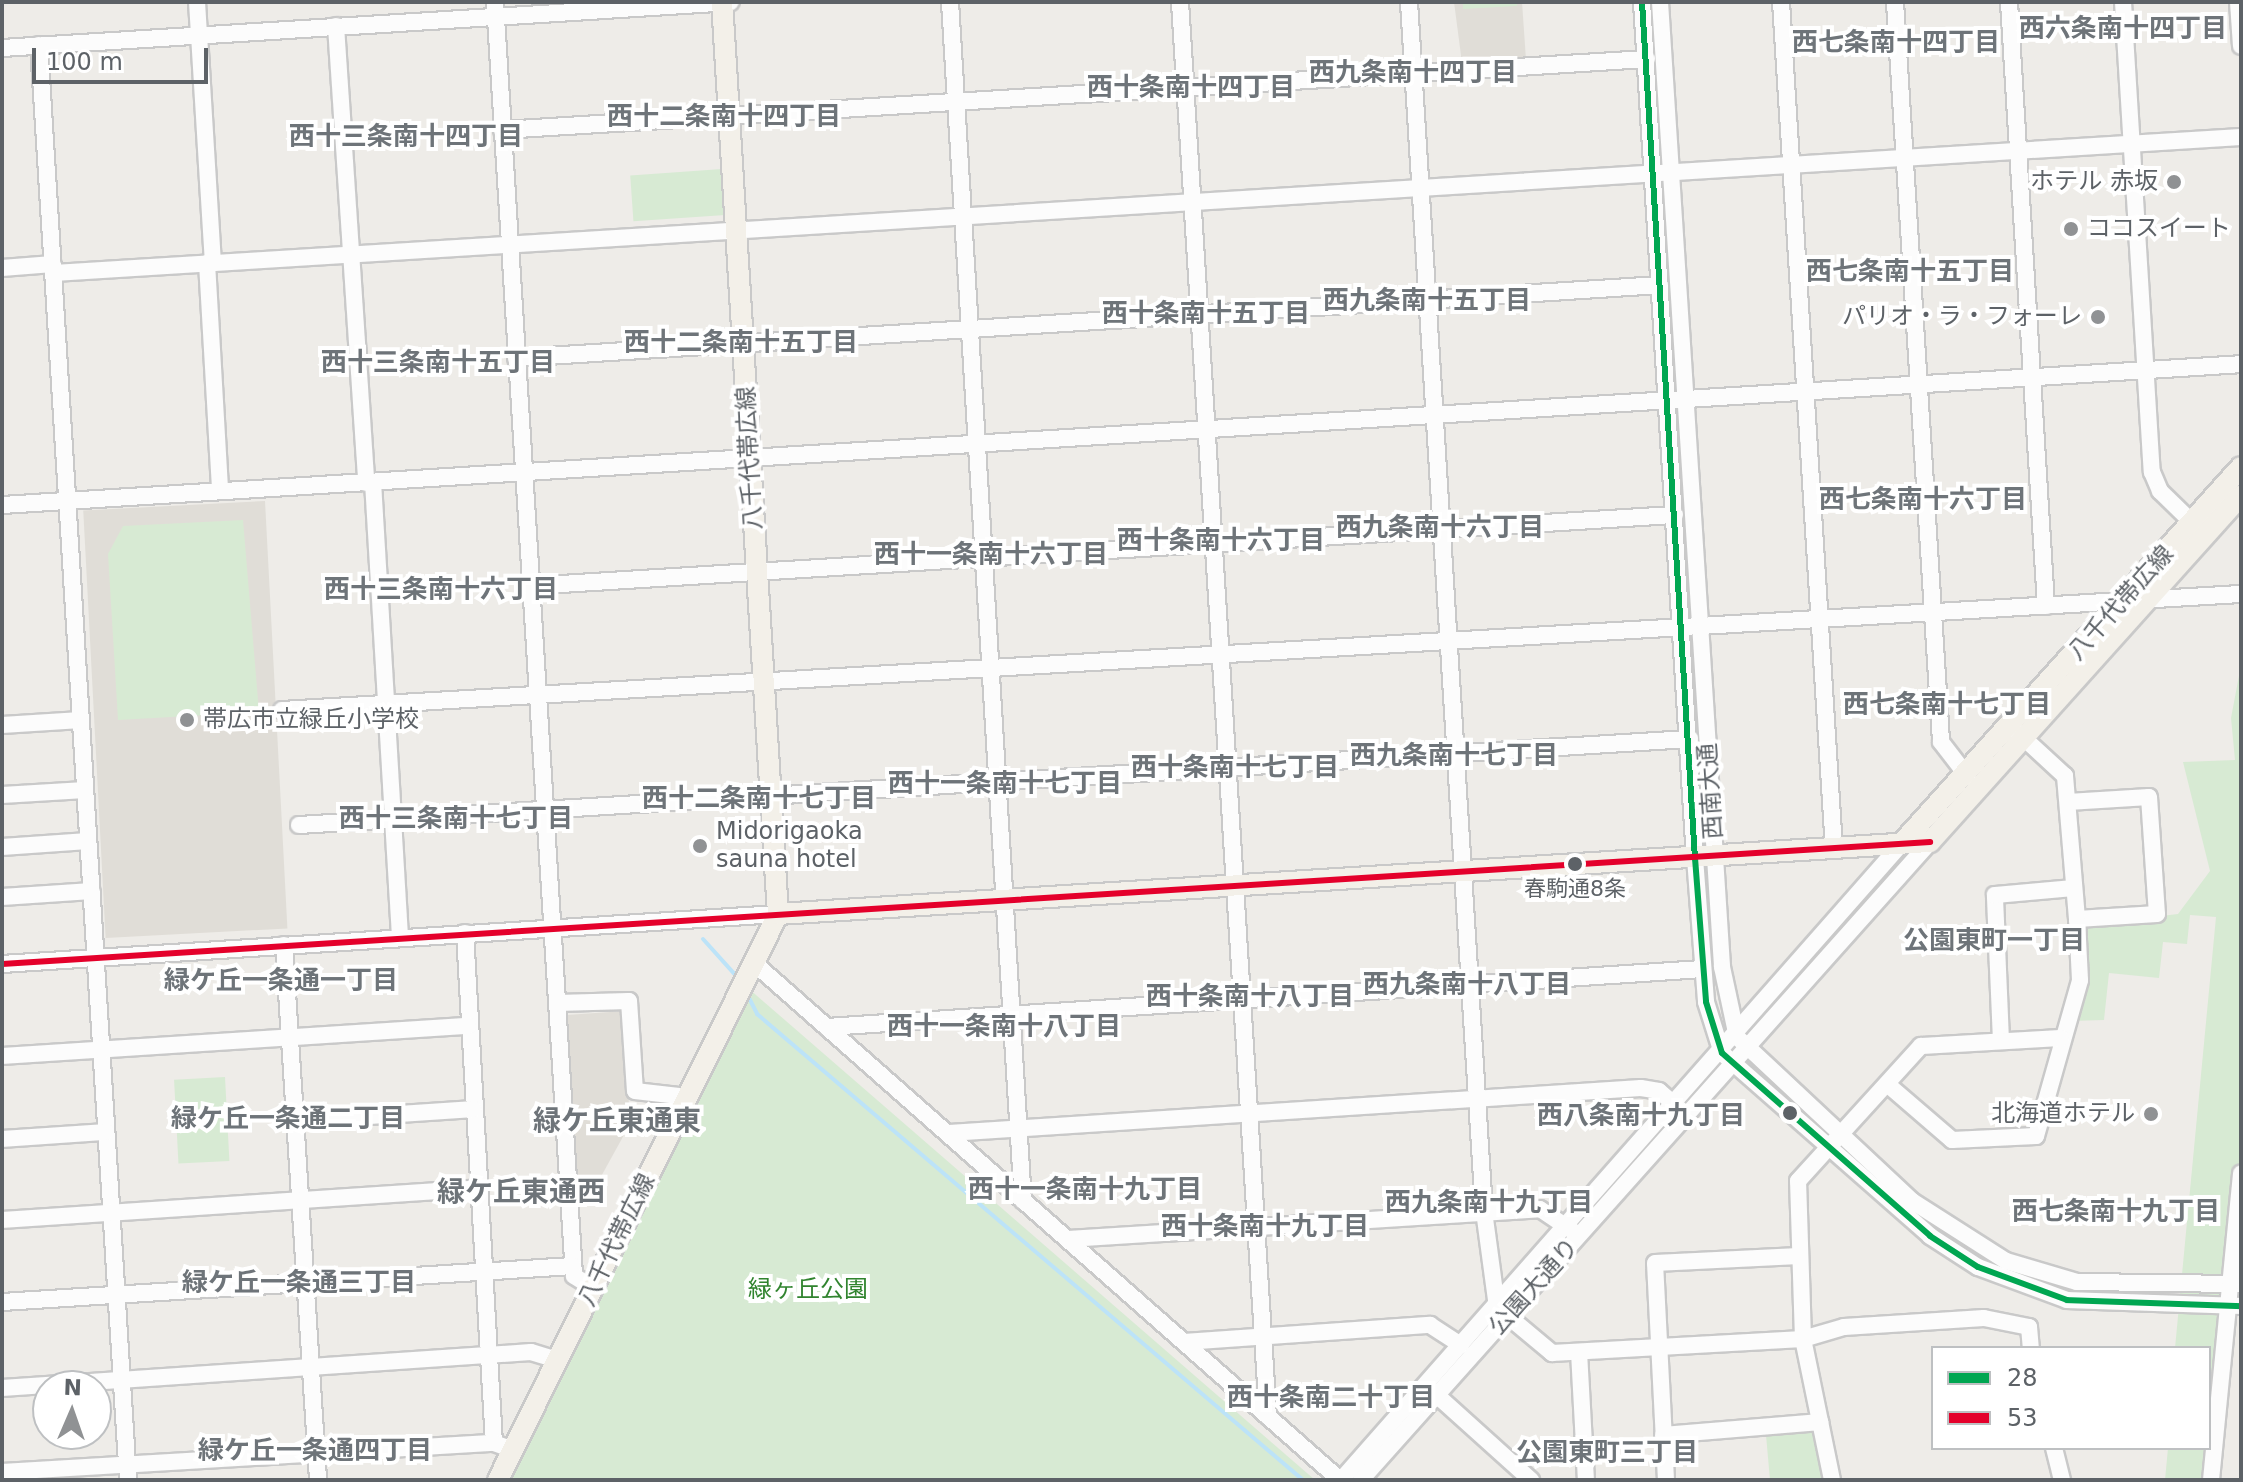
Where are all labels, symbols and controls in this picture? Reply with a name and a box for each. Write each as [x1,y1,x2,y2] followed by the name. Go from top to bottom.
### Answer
[2019,13,2227,45] district label: 西六条南十四丁目
[1792,27,2000,59] district label: 西七条南十四丁目
[36,32,212,82] scale bar
[46,48,123,76] text: 100 m
[1309,57,1517,89] district label: 西九条南十四丁目
[1087,72,1295,104] district label: 西十条南十四丁目
[607,101,841,133] district label: 西十二条南十四丁目
[289,121,523,153] district label: 西十三条南十四丁目
[2030,168,2158,196] place label: ホテル 赤坂
[2165,173,2183,191] marker: ホテル 赤坂
[2087,215,2231,243] place label: ココスイート
[2062,220,2080,238] marker: ココスイート
[1806,256,2014,288] district label: 西七条南十五丁目
[1323,285,1531,317] district label: 西九条南十五丁目
[1102,298,1310,330] district label: 西十条南十五丁目
[1842,303,2082,331] place label: パリオ・ラ・フォーレ
[2089,308,2107,326] marker: パリオ・ラ・フォーレ
[624,327,858,359] district label: 西十二条南十五丁目
[321,347,555,379] district label: 西十三条南十五丁目
[732,385,768,531] street label: 八千代帯広線
[1819,484,2027,516] district label: 西七条南十六丁目
[1336,512,1544,544] district label: 西九条南十六丁目
[1117,525,1325,557] district label: 西十条南十六丁目
[874,539,1108,571] district label: 西十一条南十六丁目
[2062,540,2180,666] street label: 八千代帯広線
[324,574,558,606] district label: 西十三条南十六丁目
[1843,689,2051,721] district label: 西七条南十七丁目
[203,706,419,734] place label: 帯広市立緑丘小学校
[178,711,196,729] marker: 帯広市立緑丘小学校
[1350,740,1558,772] district label: 西九条南十七丁目
[1693,742,1729,840] street label: 西南大通
[1131,752,1339,784] district label: 西十条南十七丁目
[888,768,1122,800] district label: 西十一条南十七丁目
[642,783,876,815] district label: 西十二条南十七丁目
[339,803,573,835] district label: 西十三条南十七丁目
[716,818,863,874] place label: Midorigaoka sauna hotel
[691,837,709,855] marker: Midorigaoka sauna hotel
[1567,856,1583,872] marker: 春駒通8条
[1524,876,1626,902] place label: 春駒通8条
[1903,925,2085,957] district label: 公園東町一丁目
[164,965,398,997] district label: 緑ケ丘一条通一丁目
[1363,969,1571,1001] district label: 西九条南十八丁目
[1146,981,1354,1013] district label: 西十条南十八丁目
[887,1011,1121,1043] district label: 西十一条南十八丁目
[1537,1100,1745,1132] district label: 西八条南十九丁目
[1991,1100,2135,1128] place label: 北海道ホテル
[171,1103,405,1135] district label: 緑ケ丘一条通二丁目
[533,1104,701,1138] district label: 緑ケ丘東通東
[1782,1105,1798,1121] unlabelled marker
[2142,1105,2160,1123] marker: 北海道ホテル
[572,1169,662,1311] street label: 八千代帯広線
[968,1174,1202,1206] district label: 西十一条南十九丁目
[437,1175,605,1209] district label: 緑ケ丘東通西
[1385,1187,1593,1219] district label: 西九条南十九丁目
[2012,1196,2220,1228] district label: 西七条南十九丁目
[1161,1211,1369,1243] district label: 西十条南十九丁目
[1483,1233,1585,1341] street label: 公園大通り
[182,1267,416,1299] district label: 緑ケ丘一条通三丁目
[748,1276,868,1304] park label: 緑ヶ丘公園
[1931,1346,2211,1450] legend
[2007,1364,2038,1392] text: 28
[32,1370,112,1450] north arrow
[63,1375,82,1400] text: N
[1227,1382,1435,1414] district label: 西十条南二十丁目
[2007,1404,2038,1432] text: 53
[198,1435,432,1467] district label: 緑ケ丘一条通四丁目
[1516,1437,1698,1469] district label: 公園東町三丁目

